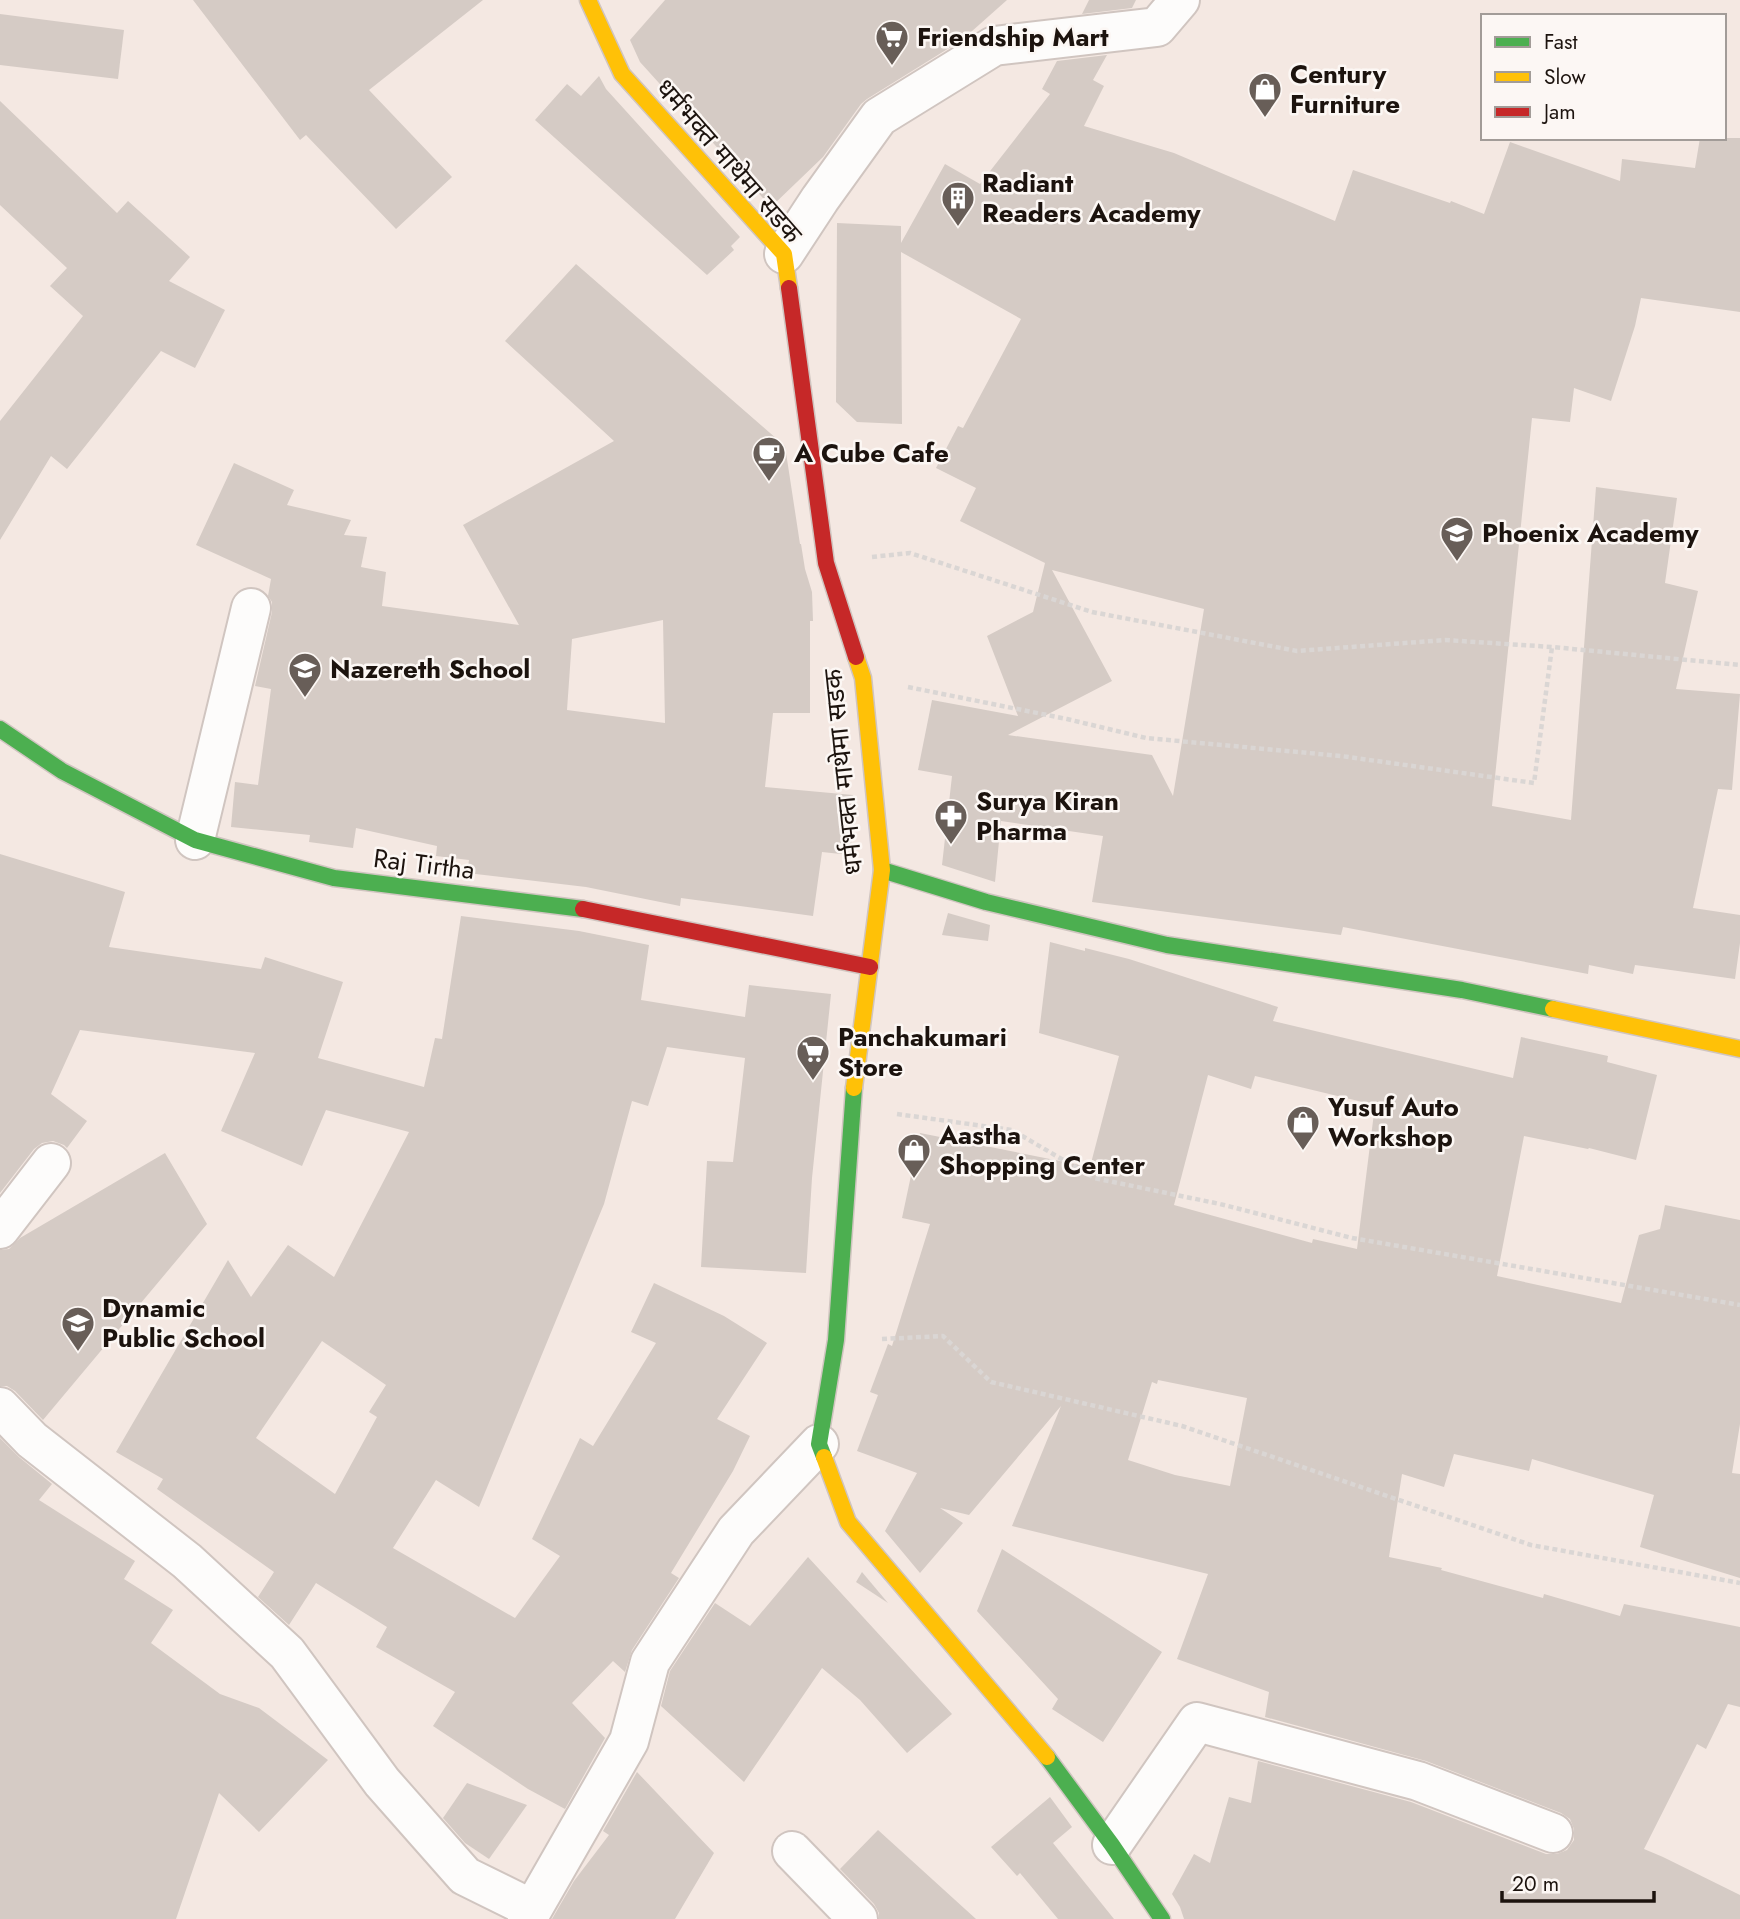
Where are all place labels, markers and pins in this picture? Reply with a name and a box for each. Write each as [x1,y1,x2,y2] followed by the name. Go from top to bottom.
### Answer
[873,18,911,67] supermarket icon: Friendship Mart
[917,18,1109,56] place label: Friendship Mart
[1290,55,1400,123] place label: Century Furniture
[1246,70,1284,119] shop icon: Century Furniture
[982,164,1201,232] place label: Radiant Readers Academy
[939,179,977,228] building icon: Radiant Readers Academy
[750,434,788,483] cafe icon: A Cube Cafe
[793,434,949,472] place label: A Cube Cafe
[1438,514,1476,563] school or university icon: Phoenix Academy
[1482,514,1699,552] place label: Phoenix Academy
[286,650,324,699] school or university icon: Nazereth School
[330,650,530,688] place label: Nazereth School
[976,782,1119,850] place label: Surya Kiran Pharma
[932,797,970,846] pharmacy icon: Surya Kiran Pharma
[838,1018,1007,1086] place label: Panchakumari Store
[794,1033,832,1082] supermarket icon: Panchakumari Store
[1327,1088,1459,1156] place label: Yusuf Auto Workshop
[1284,1103,1322,1152] shop icon: Yusuf Auto Workshop
[938,1116,1145,1184] place label: Aastha Shopping Center
[895,1131,933,1180] shop icon: Aastha Shopping Center
[102,1289,265,1357] place label: Dynamic Public School
[59,1304,97,1353] school or university icon: Dynamic Public School

